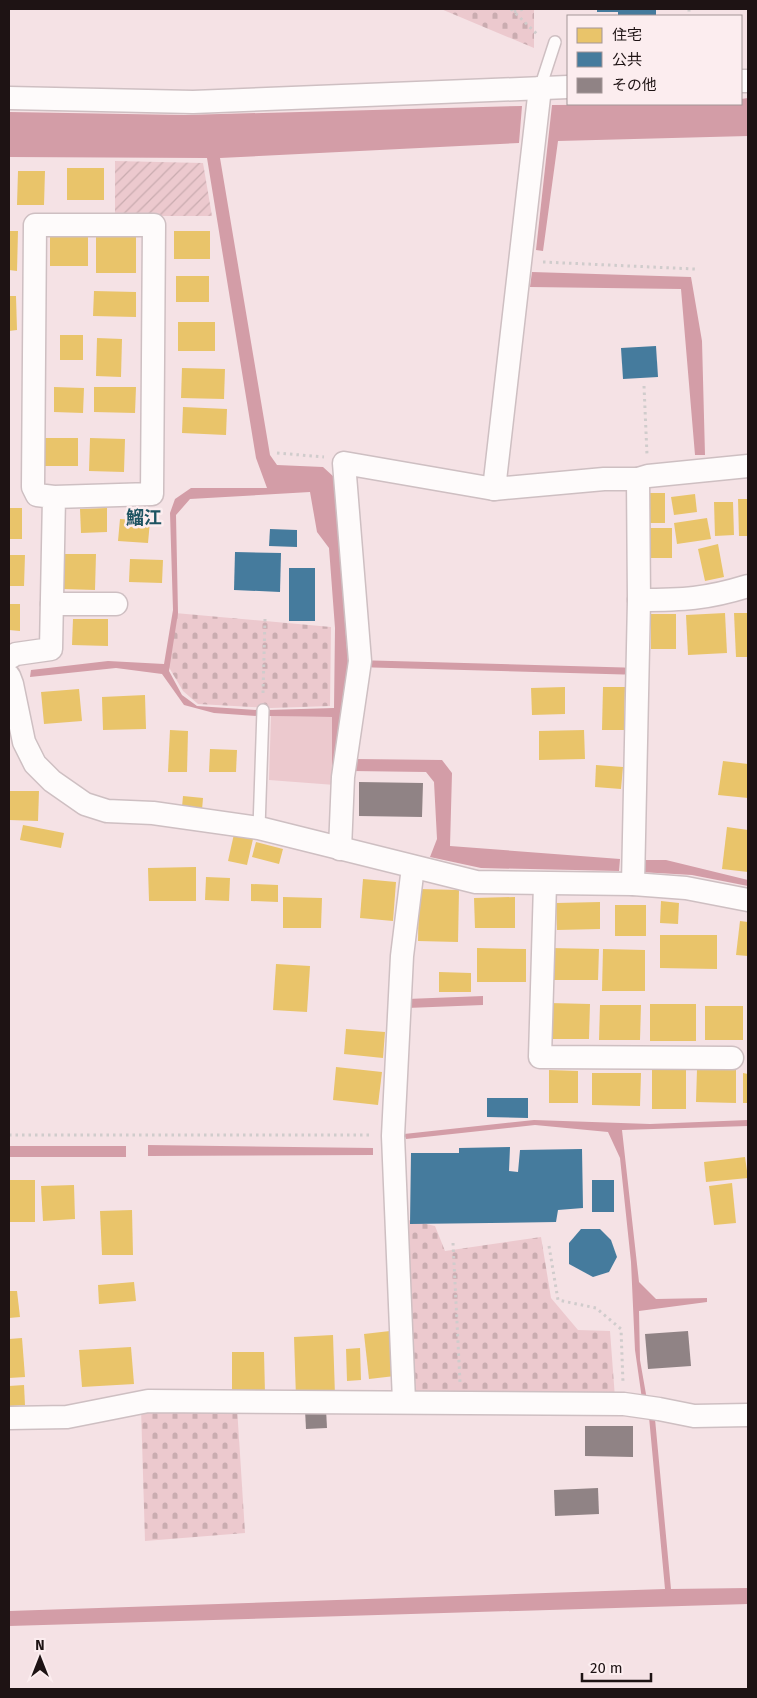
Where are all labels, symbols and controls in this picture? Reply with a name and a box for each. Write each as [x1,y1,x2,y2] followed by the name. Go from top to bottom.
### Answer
[567,15,742,105] legend
[612,26,642,44] text: 住宅
[612,51,642,69] text: 公共
[612,76,657,94] text: その他
[126,507,162,529] district label: 鰡江
[15,1633,65,1683] north arrow
[35,1637,45,1654] text: N
[582,1650,651,1682] scale bar
[590,1659,623,1677] text: 20 m

